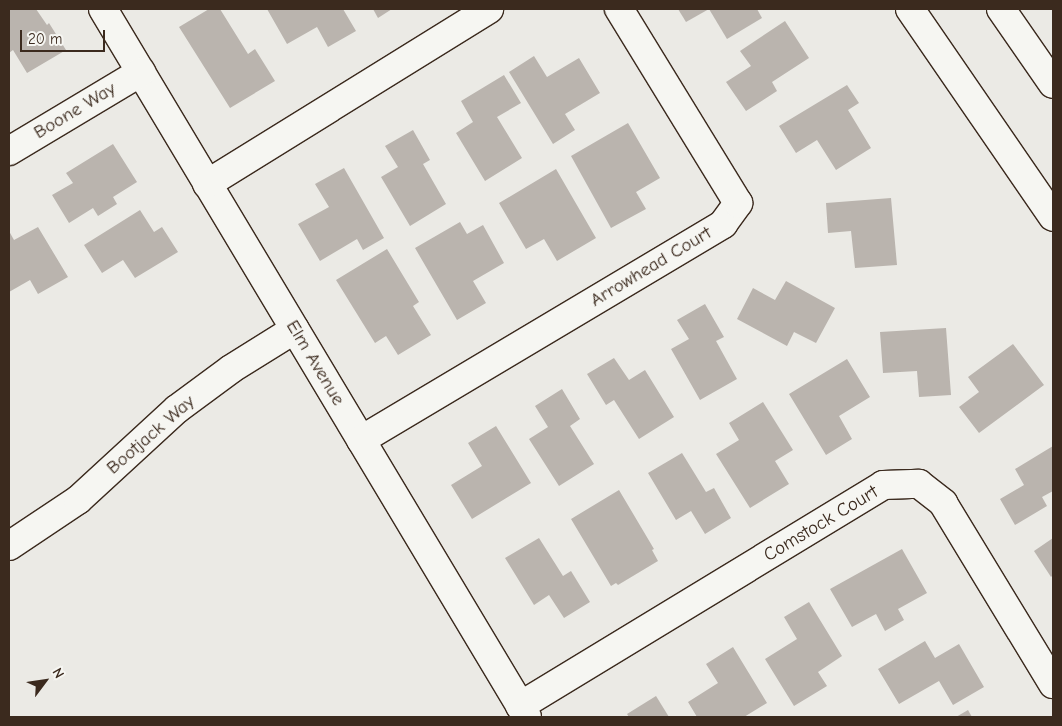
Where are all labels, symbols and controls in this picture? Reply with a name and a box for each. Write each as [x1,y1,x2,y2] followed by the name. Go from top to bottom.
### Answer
[22,20,108,52] scale bar
[28,30,62,48] text: 20 m
[30,78,120,144] street label: Boone Way
[586,222,716,312] street label: Arrowhead Court
[281,316,349,410] street label: Elm Avenue
[102,390,200,480] street label: Bootjack Way
[760,481,882,567] street label: Comstock Court
[20,656,70,706] north arrow
[49,665,68,681] text: N

